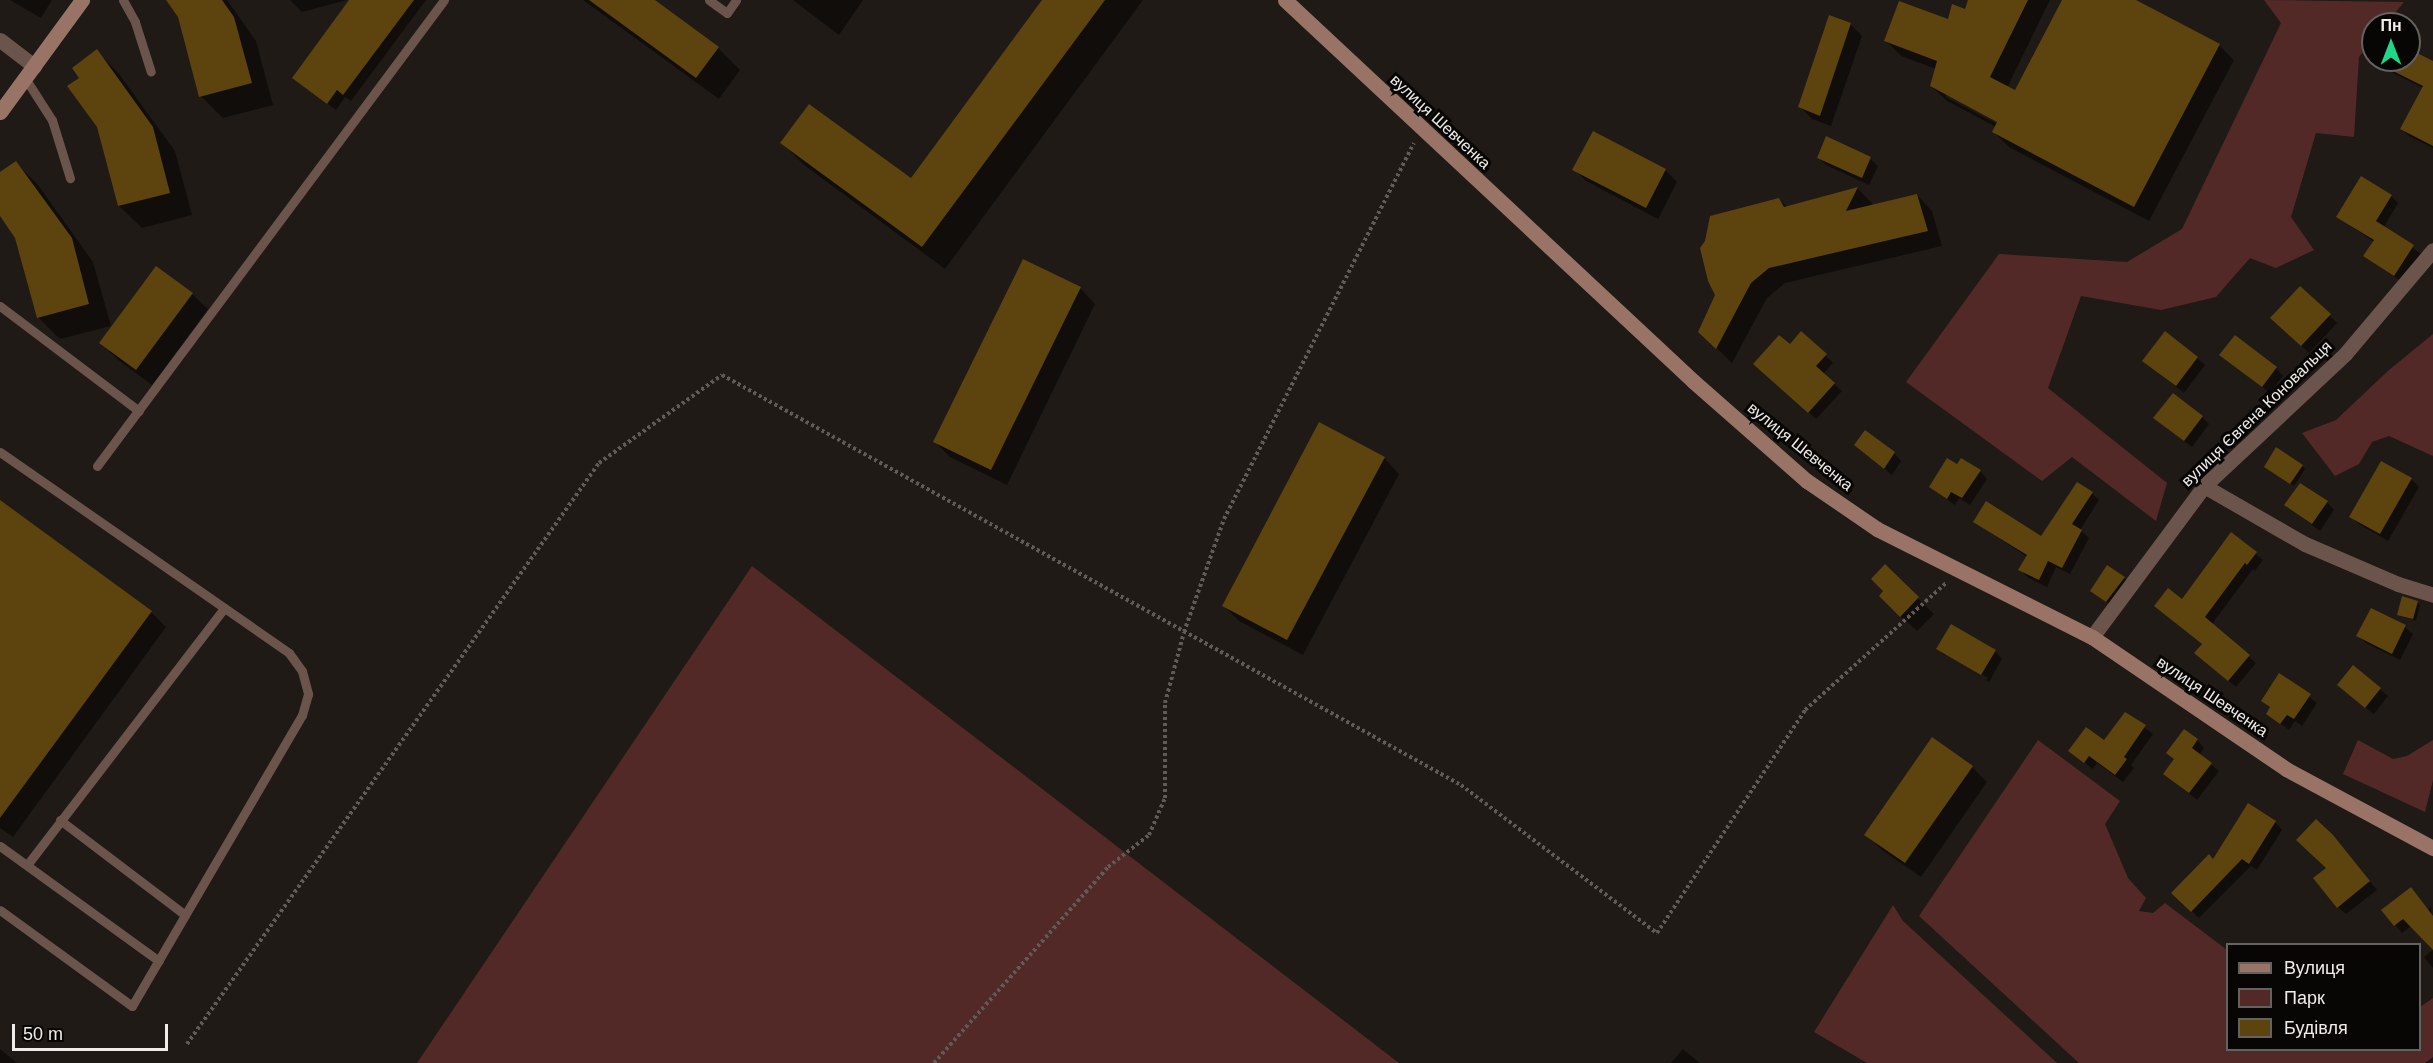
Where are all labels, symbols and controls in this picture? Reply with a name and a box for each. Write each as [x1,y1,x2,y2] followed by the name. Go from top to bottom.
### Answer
[2361,12,2421,72] north arrow
[2380,17,2402,34] text: Пн
[1386,71,1494,173] street label: вулиця Шевченка
[2178,337,2336,491] street label: вулиця Євгена Коновальця
[1743,399,1857,495] street label: вулиця Шевченка
[2153,653,2271,741] street label: вулиця Шевченка
[2226,943,2421,1051] legend
[2284,958,2345,978] text: Вулиця
[2284,988,2325,1008] text: Парк
[15,1012,171,1050] scale bar
[2284,1018,2348,1038] text: Будівля
[23,1024,63,1044] text: 50 m

